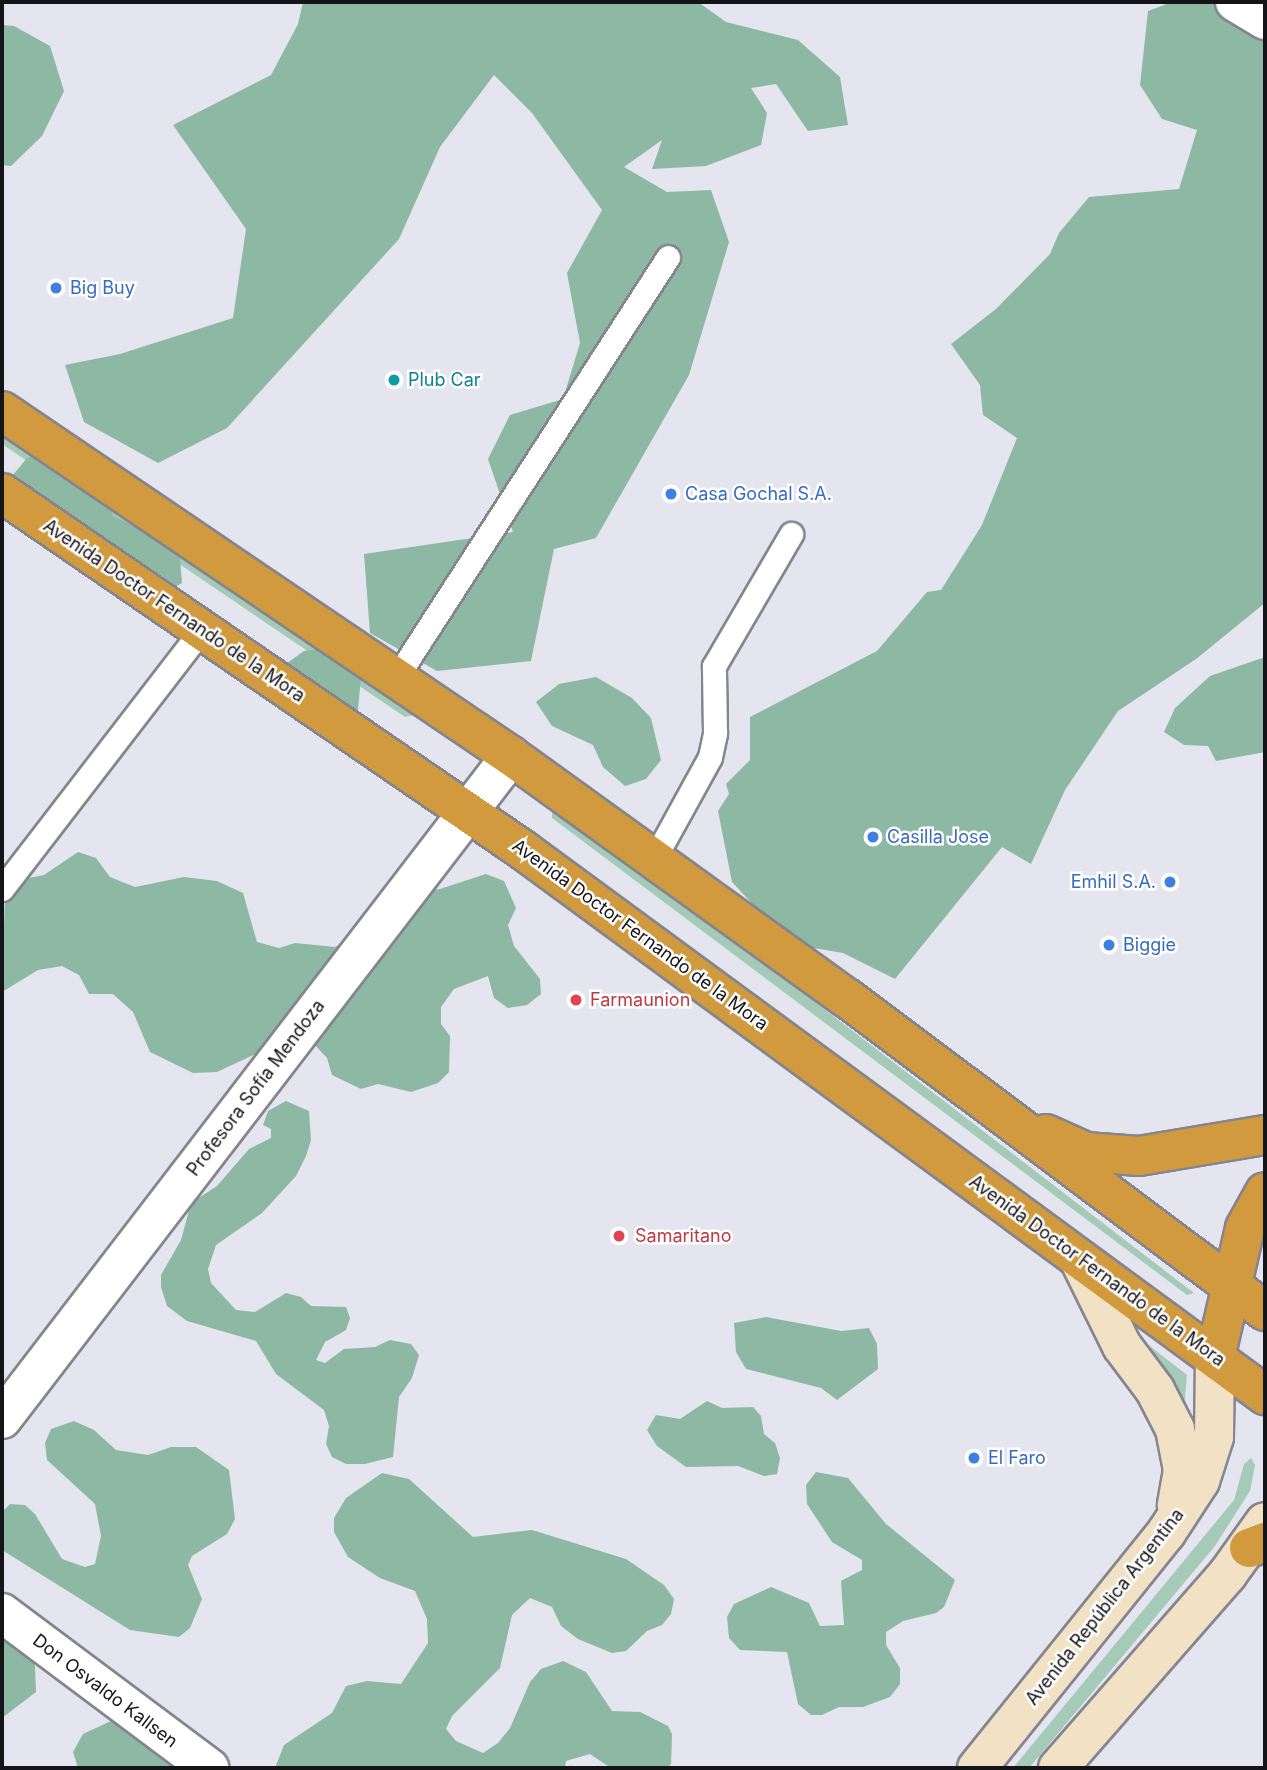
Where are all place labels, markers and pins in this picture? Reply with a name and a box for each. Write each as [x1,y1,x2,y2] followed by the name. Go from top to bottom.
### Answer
[70,277,135,299] place label: Big Buy
[48,280,64,296] marker: Big Buy
[408,369,481,391] place label: Plub Car
[386,372,402,388] marker: Plub Car
[685,483,832,505] place label: Casa Gochal S.A.
[663,486,679,502] marker: Casa Gochal S.A.
[887,826,989,848] place label: Casilla Jose
[865,829,881,845] marker: Casilla Jose
[1071,871,1156,893] place label: Emhil S.A.
[1162,874,1178,890] marker: Emhil S.A.
[1123,934,1176,956] place label: Biggie
[1101,937,1117,953] marker: Biggie
[590,989,690,1011] place label: Farmaunion
[568,992,584,1008] marker: Farmaunion
[635,1225,731,1247] place label: Samaritano
[609,1226,629,1246] marker: Samaritano
[988,1447,1046,1469] place label: El Faro
[966,1450,982,1466] marker: El Faro

